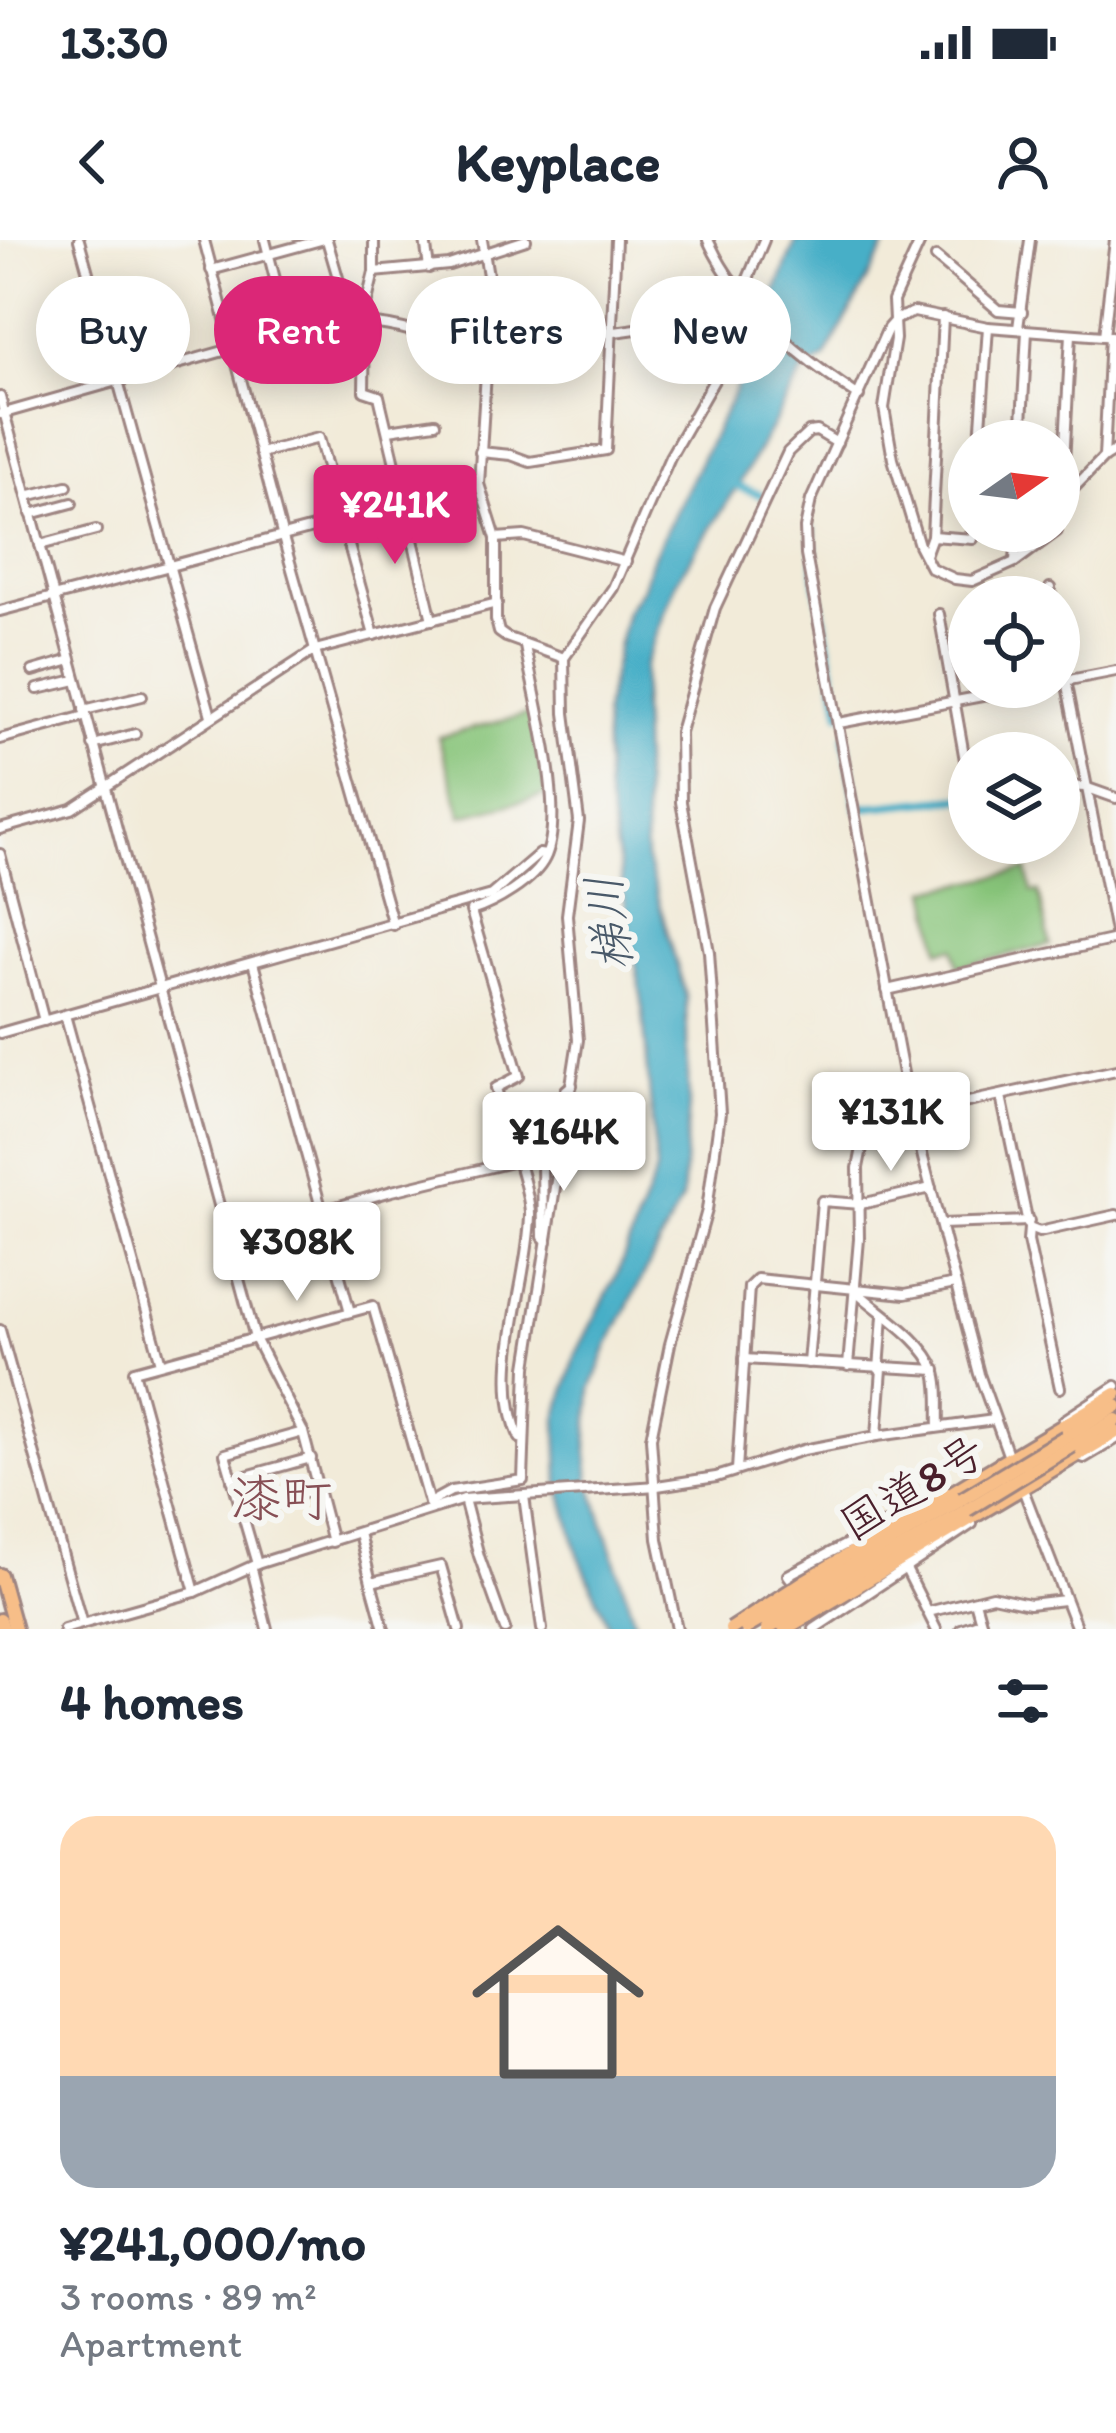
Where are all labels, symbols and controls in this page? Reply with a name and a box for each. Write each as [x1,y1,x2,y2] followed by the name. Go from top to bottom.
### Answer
[60,15,169,69] text: 13:30
[60,129,126,195] icon: back
[990,129,1056,195] icon: person
[455,130,661,195] text: Keyplace
[36,276,190,384] chip: Buy
[214,276,382,384] chip: Rent
[406,276,606,384] chip: Filters
[630,276,791,384] chip: New
[948,420,1080,552] north arrow
[948,420,1080,864] map controls
[311,465,479,567] pin: ¥241K
[341,480,449,527] text: ¥241K
[948,576,1080,708] button: locate
[948,732,1080,864] button: layers
[573,872,643,974] water label: 梯川
[807,1072,975,1174] pin: ¥131K
[839,1087,943,1134] text: ¥131K
[480,1092,648,1194] pin: ¥164K
[510,1107,618,1154] text: ¥164K
[213,1202,381,1304] pin: ¥308K
[240,1217,354,1264] text: ¥308K
[830,1423,994,1551] street label: 国道8号
[230,1468,332,1529] district label: 漆町
[990,1668,1056,1734] icon: filters
[60,1671,244,1732] text: 4 homes
[450,1894,666,2110] icon: home
[60,2212,366,2273] text: ¥241,000/mo
[60,2273,317,2320] text: 3 rooms · 89 m²
[60,2320,242,2367] text: Apartment

